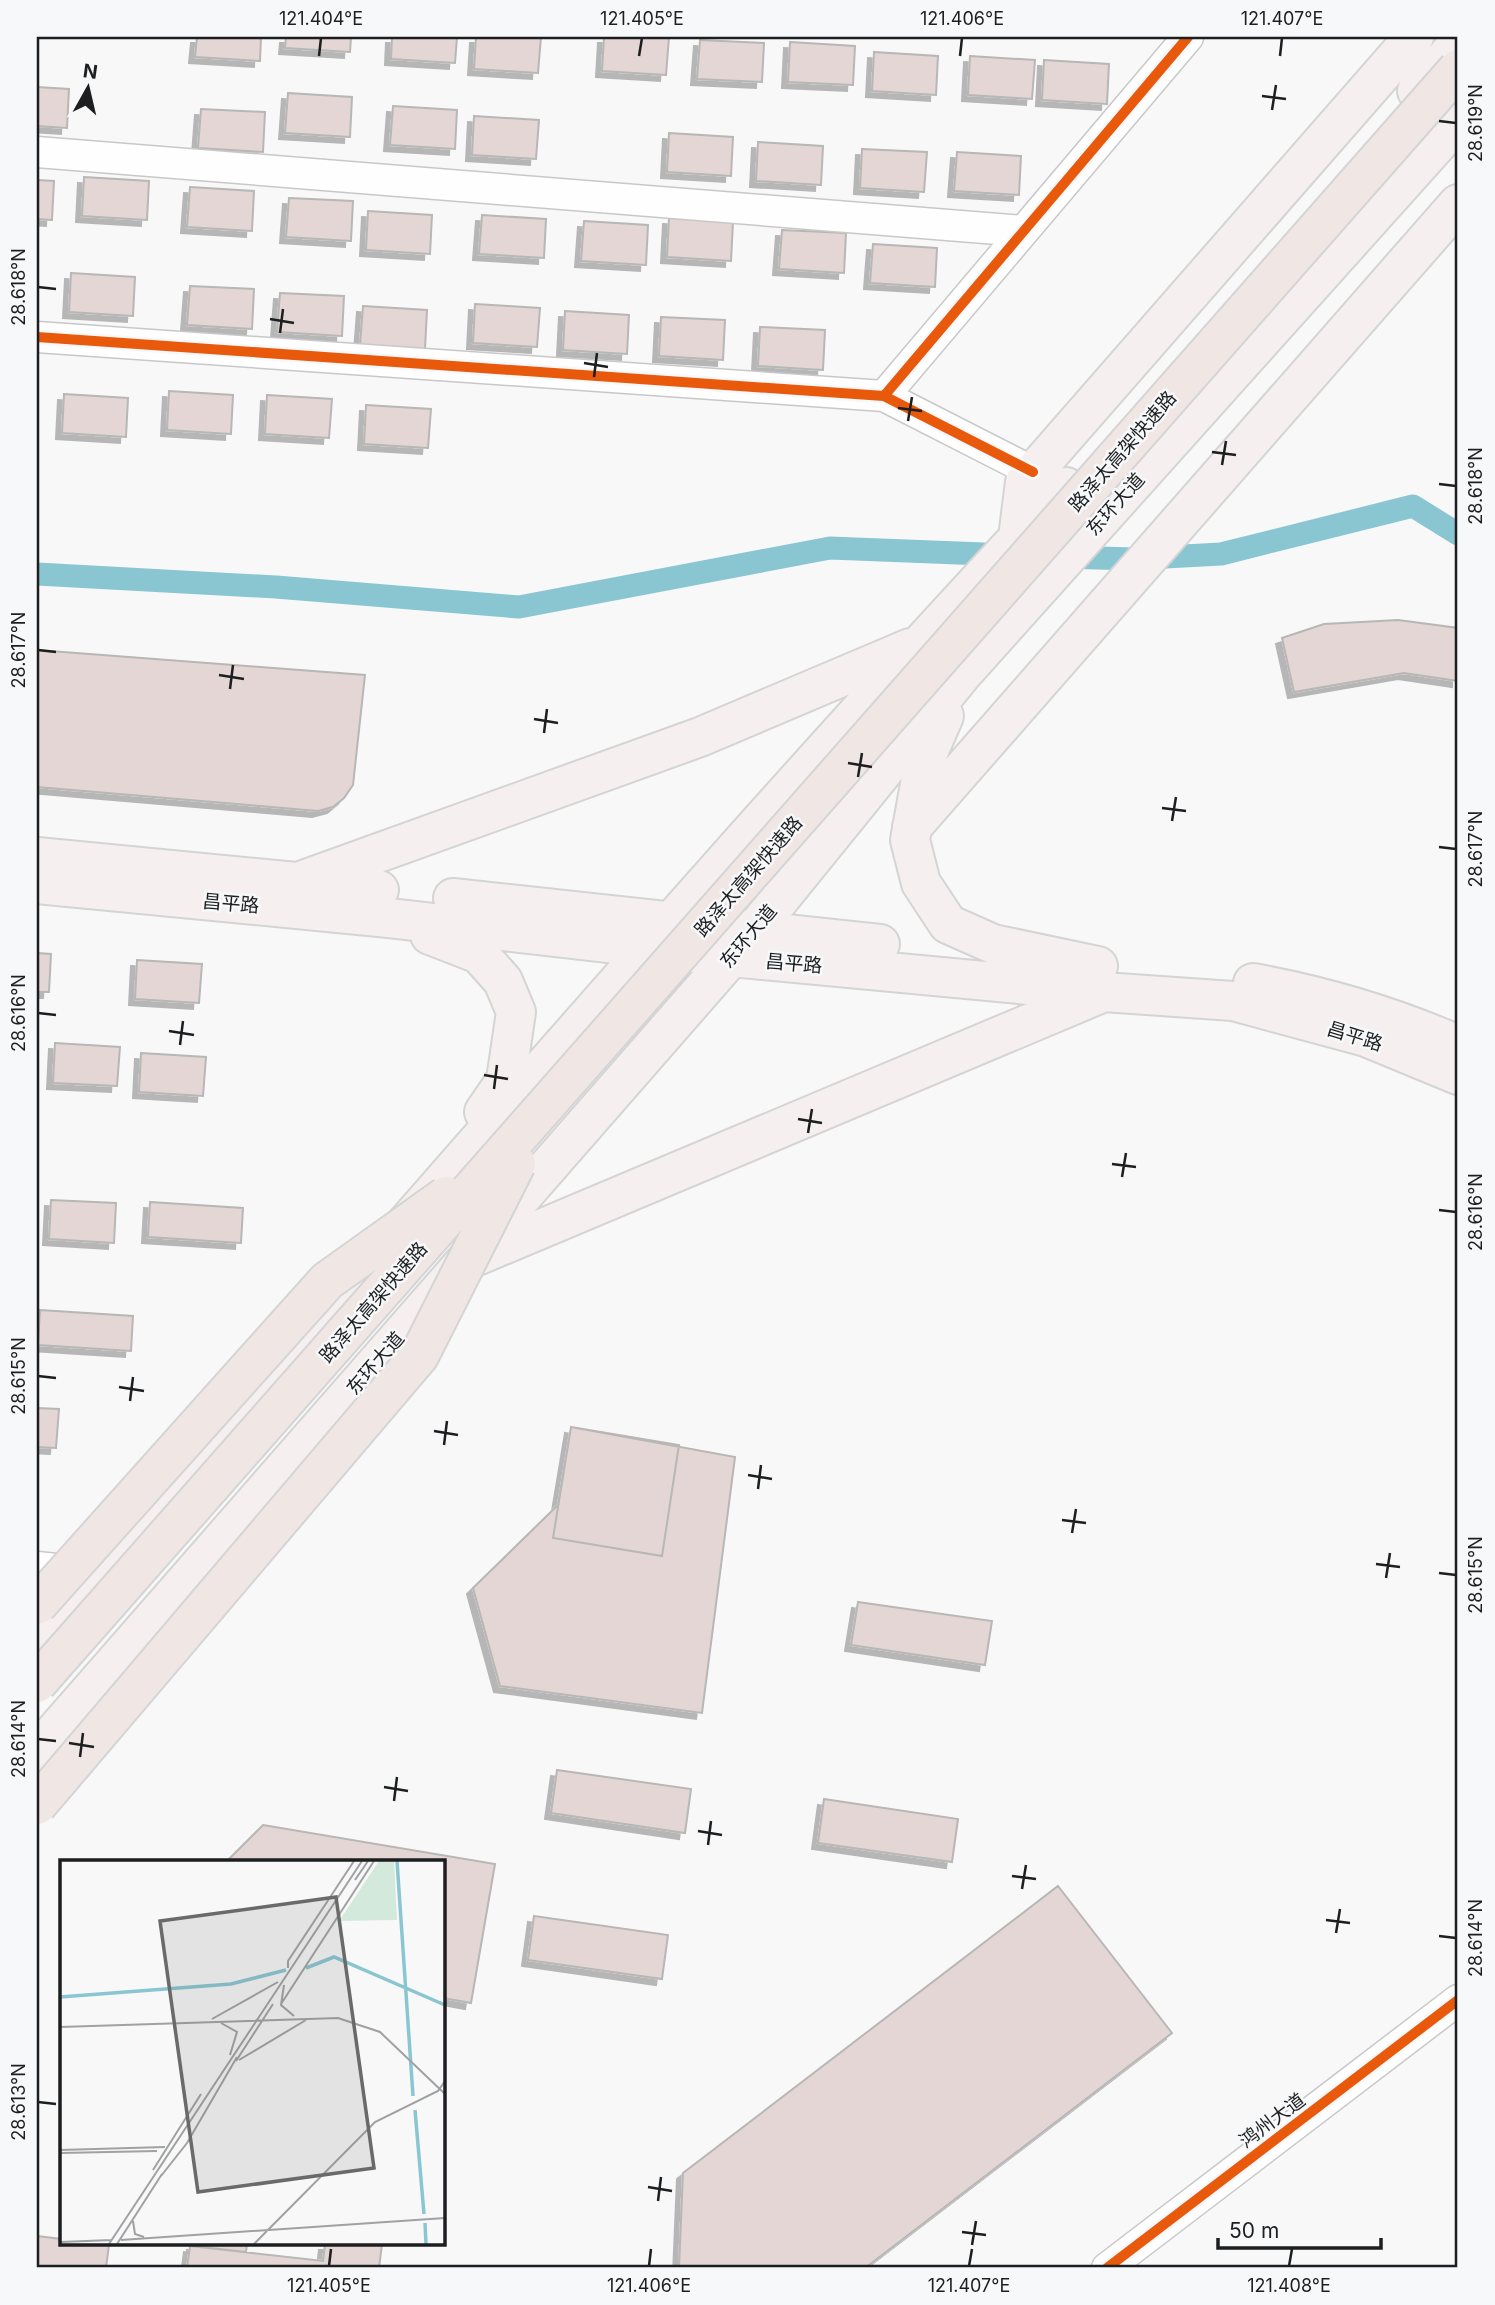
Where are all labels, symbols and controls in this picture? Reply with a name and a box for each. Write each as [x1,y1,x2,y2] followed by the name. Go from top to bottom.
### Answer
[279,8,363,29] text: 121.404°E
[600,8,684,29] text: 121.405°E
[920,8,1004,29] text: 121.406°E
[1241,8,1323,29] text: 121.407°E
[52,52,122,122] north arrow
[82,59,99,84] text: N
[1465,84,1486,162] text: 28.619°N
[8,248,29,326] text: 28.618°N
[1064,386,1181,516] street label: 路泽太高架快速路
[1465,447,1486,525] text: 28.618°N
[1081,468,1149,540] street label: 东环大道
[8,612,29,688] text: 28.617°N
[690,811,807,941] street label: 路泽太高架快速路
[1465,811,1486,887] text: 28.617°N
[202,890,260,917] street label: 昌平路
[715,900,782,973] street label: 东环大道
[765,950,823,977] street label: 昌平路
[8,974,29,1052] text: 28.616°N
[1324,1017,1385,1056] street label: 昌平路
[1465,1173,1486,1251] text: 28.616°N
[315,1237,432,1367] street label: 路泽太高架快速路
[342,1327,409,1400] street label: 东环大道
[8,1337,29,1415] text: 28.615°N
[1465,1536,1486,1614] text: 28.615°N
[8,1700,29,1778] text: 28.614°N
[60,1860,444,2246] inset map
[1465,1899,1486,1977] text: 28.614°N
[8,2063,29,2141] text: 28.613°N
[1235,2088,1310,2152] street label: 鸿州大道
[1218,2207,1381,2251] scale bar
[1229,2218,1279,2243] text: 50 m
[287,2275,371,2296] text: 121.405°E
[607,2275,691,2296] text: 121.406°E
[928,2275,1010,2296] text: 121.407°E
[1247,2275,1331,2296] text: 121.408°E

